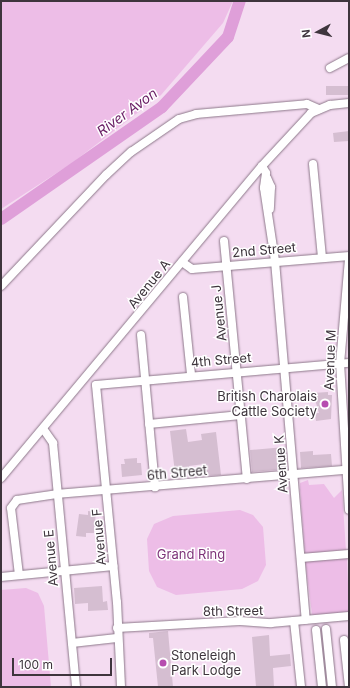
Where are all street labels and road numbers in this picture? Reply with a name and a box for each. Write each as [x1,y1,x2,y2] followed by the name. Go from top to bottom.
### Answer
[231,239,297,261] street label: 2nd Street
[125,256,173,312] street label: Avenue A
[208,284,230,342] street label: Avenue J
[321,329,339,391] street label: Avenue M
[190,350,252,370] street label: 4th Street
[271,434,291,494] street label: Avenue K
[146,463,208,483] street label: 6th Street
[89,508,109,566] street label: Avenue F
[41,529,61,587] street label: Avenue E
[203,603,263,619] street label: 8th Street

